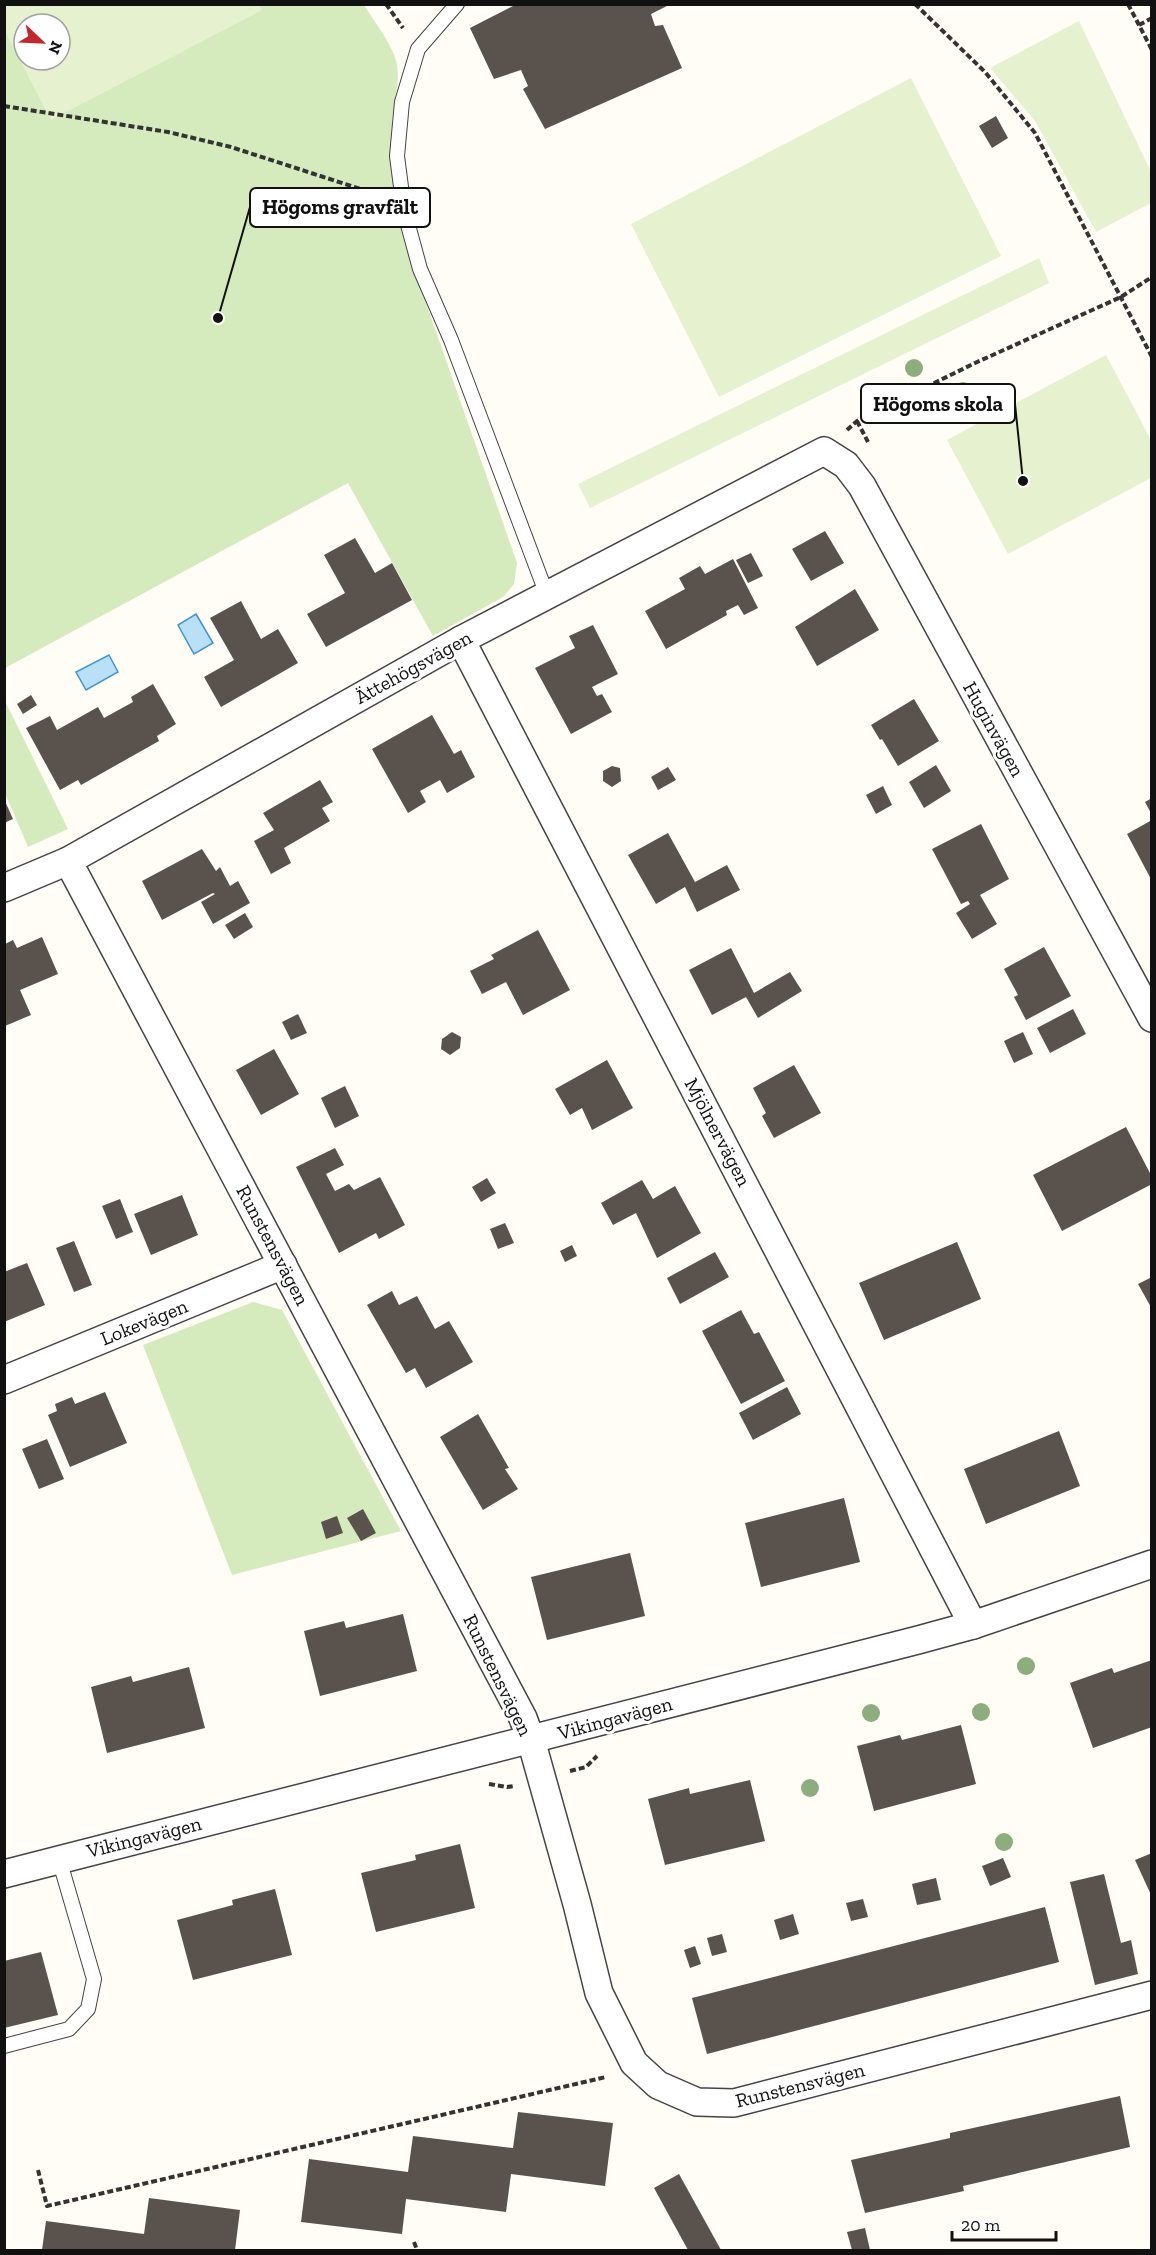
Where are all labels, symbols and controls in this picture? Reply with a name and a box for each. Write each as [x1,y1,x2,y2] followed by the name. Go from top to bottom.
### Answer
[12,12,72,72] north arrow
[44,38,66,57] text: N
[250,188,430,227] callout: Högoms gravfält
[262,194,419,219] text: Högoms gravfält
[861,384,1015,423] callout: Högoms skola
[873,391,1003,416] text: Högoms skola
[350,625,476,709] street label: Ättehögsvägen
[958,677,1030,781] street label: Huginvägen
[679,1074,757,1191] street label: Mjölnervägen
[231,1181,315,1310] street label: Runstensvägen
[97,1293,192,1350] street label: Lokevägen
[458,1610,538,1740] street label: Runstensvägen
[554,1691,675,1745] street label: Vikingavägen
[83,1811,204,1863] street label: Vikingavägen
[733,2057,868,2113] street label: Runstensvägen
[952,2204,1056,2242] scale bar
[961,2214,1001,2236] text: 20 m

